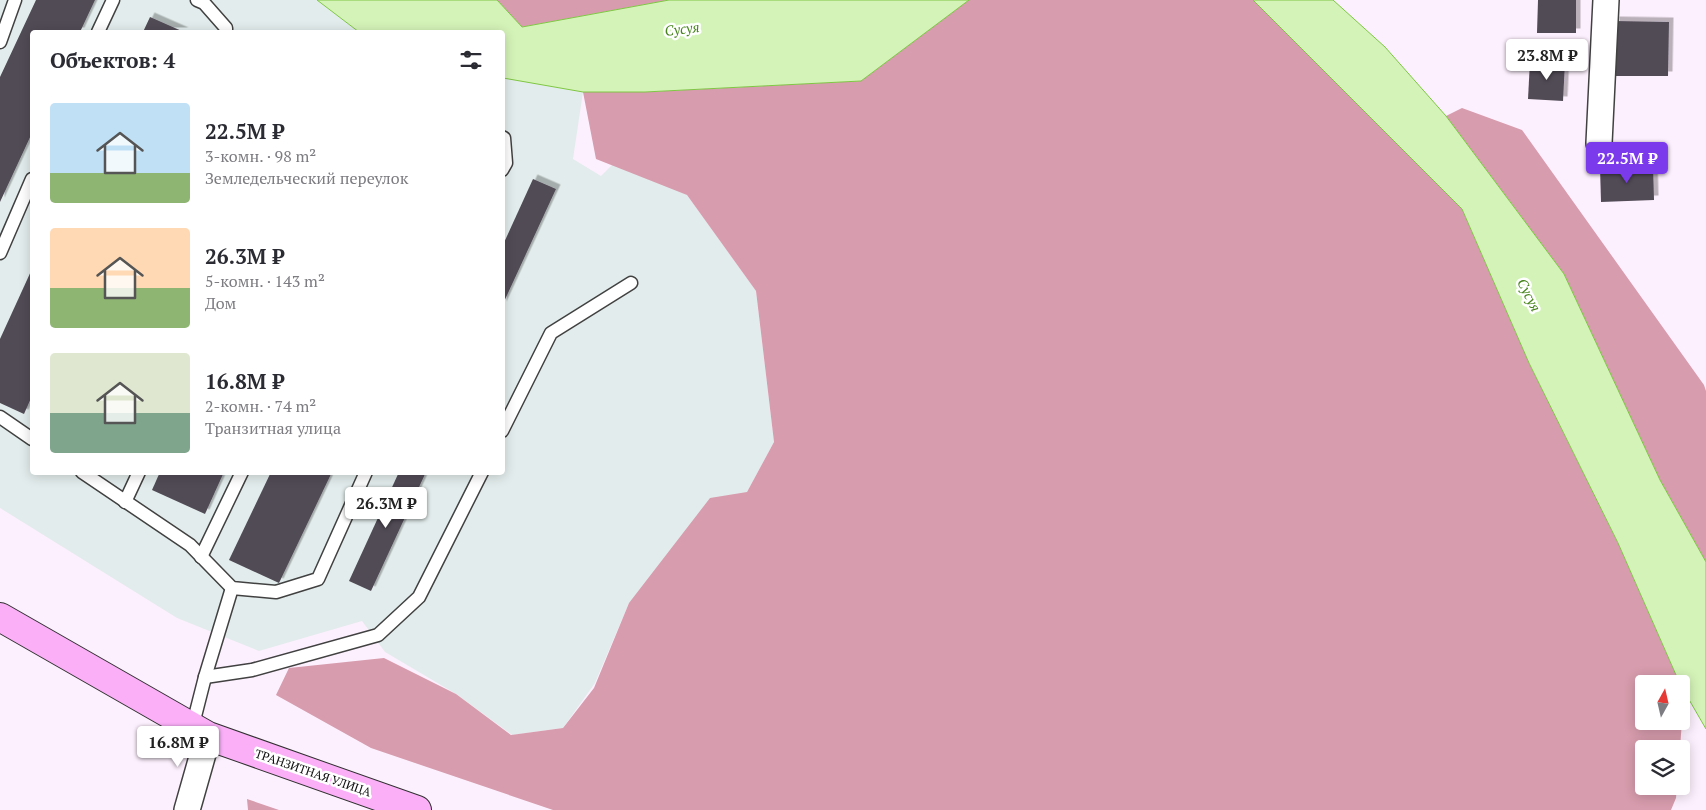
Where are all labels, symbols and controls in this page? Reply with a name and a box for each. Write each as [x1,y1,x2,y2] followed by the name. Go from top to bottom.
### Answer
[663,17,700,40] water label: Сусуя
[1501,38,1593,81] pin: 23.8M ₽
[1517,44,1577,66] text: 23.8M ₽
[50,46,175,74] text: Объектов: 4
[457,46,485,74] icon: filters
[205,117,284,145] text: 22.5M ₽
[90,123,150,183] icon: home
[1581,142,1673,184] pin: 22.5M ₽
[205,145,316,167] text: 3-комн. · 98 m²
[1597,147,1657,169] text: 22.5M ₽
[205,167,408,189] text: Земледельческий переулок
[205,242,284,270] text: 26.3M ₽
[90,248,150,308] icon: home
[205,270,325,292] text: 5-комн. · 143 m²
[1513,275,1546,315] water label: Сусуя
[205,292,236,314] text: Дом
[205,367,284,395] text: 16.8M ₽
[90,373,150,433] icon: home
[205,395,316,417] text: 2-комн. · 74 m²
[205,417,341,439] text: Транзитная улица
[340,486,432,529] pin: 26.3M ₽
[356,492,416,514] text: 26.3M ₽
[1635,675,1690,730] north arrow
[1635,675,1690,795] map controls
[132,726,224,768] pin: 16.8M ₽
[148,731,208,753] text: 16.8M ₽
[1635,740,1690,795] button: layers
[253,746,374,800] street label: ТРАНЗИТНАЯ УЛИЦА

